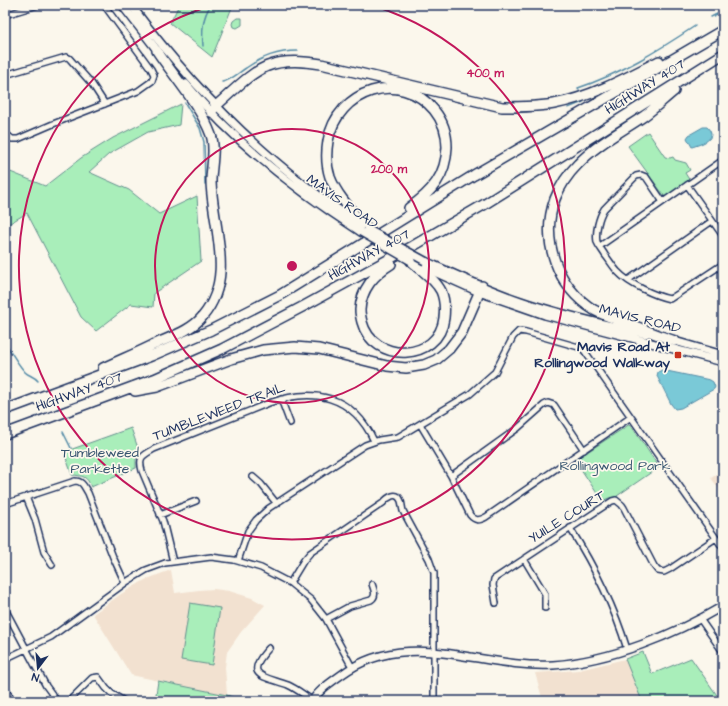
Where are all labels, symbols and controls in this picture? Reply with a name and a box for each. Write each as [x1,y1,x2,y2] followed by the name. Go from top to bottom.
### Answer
[601,54,689,120] street label: HIGHWAY 407
[466,65,504,82] text: 400 m
[370,161,408,178] text: 200 m
[302,170,382,234] street label: MAVIS ROAD
[324,224,414,286] street label: HIGHWAY 407
[285,259,299,273] centre of rings
[597,299,683,339] street label: MAVIS ROAD
[534,337,670,374] place label: Mavis Road At Rollingwood Walkway
[673,350,683,360] marker: Mavis Road At Rollingwood Walkway
[33,367,126,417] street label: HIGHWAY 407
[150,377,288,446] street label: TUMBLEWEED TRAIL
[61,443,139,479] park label: Tumbleweed Parkette
[560,456,671,476] park label: Rollingwood Park
[525,485,609,549] street label: YUILE COURT
[18,648,58,688] north arrow
[30,669,41,685] text: N

